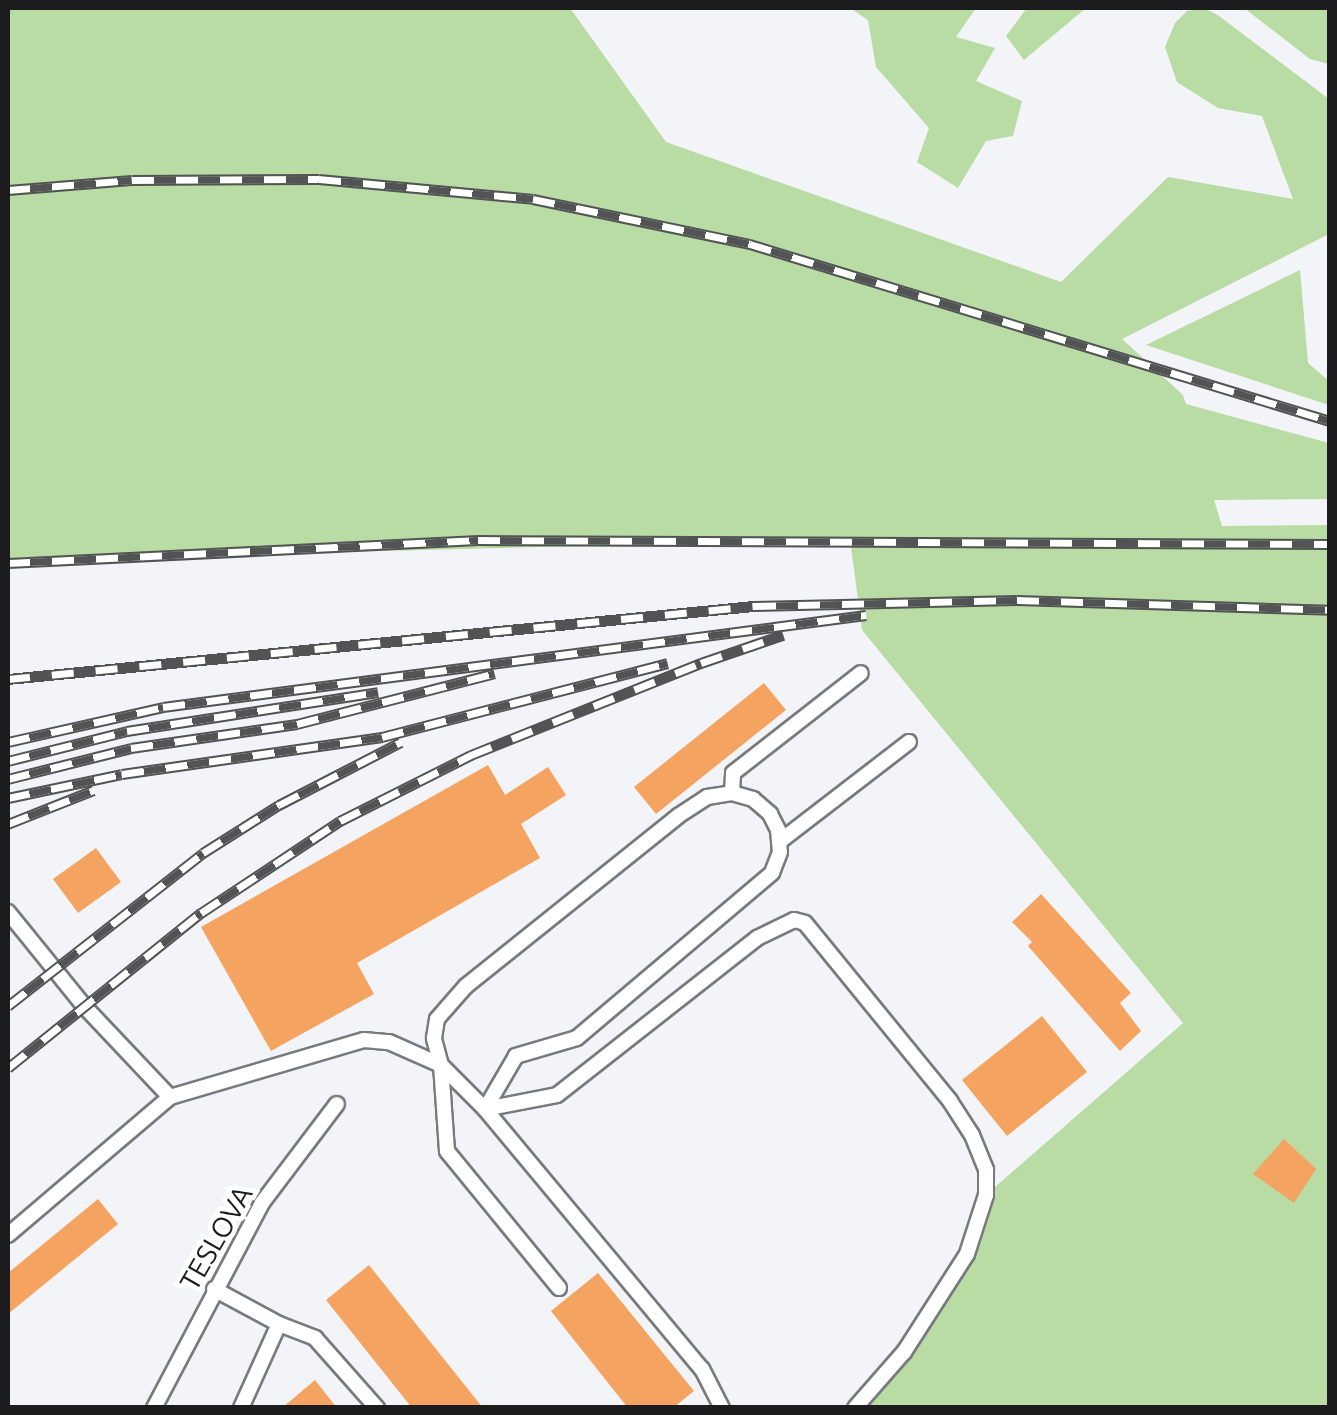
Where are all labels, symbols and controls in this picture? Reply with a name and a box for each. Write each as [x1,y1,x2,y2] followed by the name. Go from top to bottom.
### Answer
[173,1180,259,1296] street label: TESLOVA

